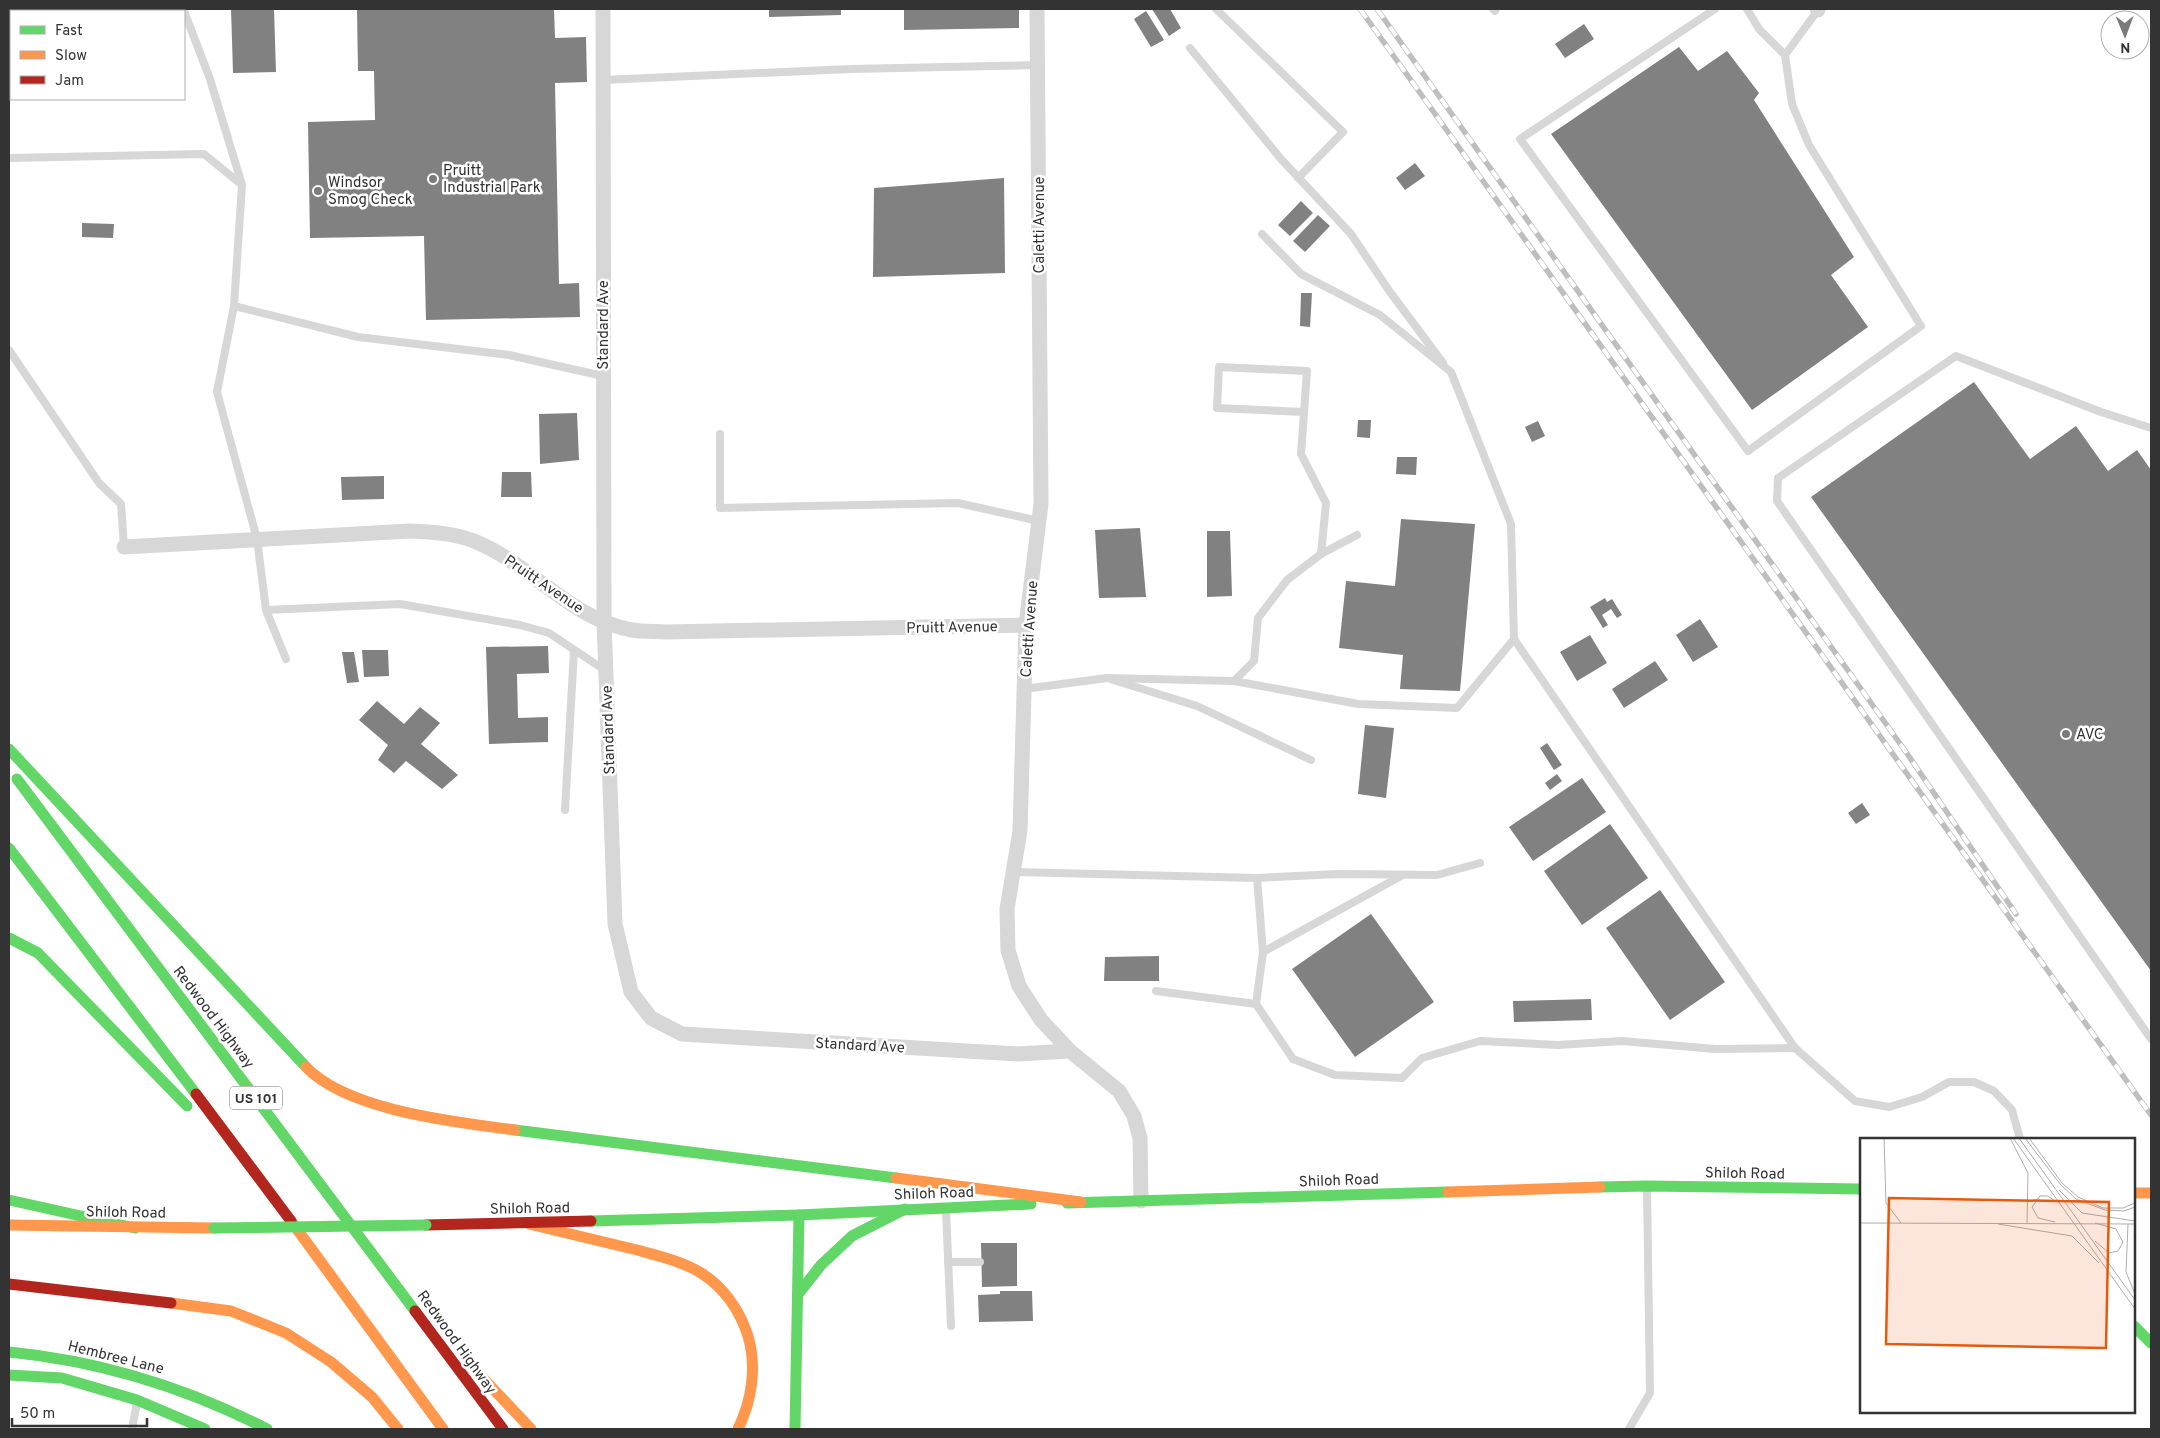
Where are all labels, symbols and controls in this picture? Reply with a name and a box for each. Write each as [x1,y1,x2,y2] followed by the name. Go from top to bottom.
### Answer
[10,10,185,100] legend
[2100,10,2150,60] north arrow
[55,22,83,41] text: Fast
[2120,38,2130,55] text: N
[55,47,87,66] text: Slow
[55,72,84,91] text: Jam
[443,162,541,198] place label: Pruitt Industrial Park
[427,173,439,185] marker: Pruitt Industrial Park
[328,174,413,210] place label: Windsor Smog Check
[1031,176,1050,274] street label: Caletti Avenue
[312,185,324,197] marker: Windsor Smog Check
[595,280,614,370] street label: Standard Ave
[500,552,586,619] street label: Pruitt Avenue
[1018,580,1043,678] street label: Caletti Avenue
[906,618,998,639] street label: Pruitt Avenue
[598,685,621,775] street label: Standard Ave
[2076,726,2104,745] place label: AVC
[2060,728,2072,740] marker: AVC
[168,963,258,1073] street label: Redwood Highway
[815,1035,905,1058] street label: Standard Ave
[230,1086,282,1110] road number: US 101
[1860,1138,2135,1413] inset map
[1705,1164,1785,1185] street label: Shiloh Road
[1299,1171,1379,1192] street label: Shiloh Road
[894,1184,974,1205] street label: Shiloh Road
[490,1199,570,1220] street label: Shiloh Road
[86,1203,166,1224] street label: Shiloh Road
[412,1287,500,1398] street label: Redwood Highway
[66,1337,166,1380] street label: Hembree Lane
[12,1396,148,1428] scale bar
[20,1405,55,1424] text: 50 m

